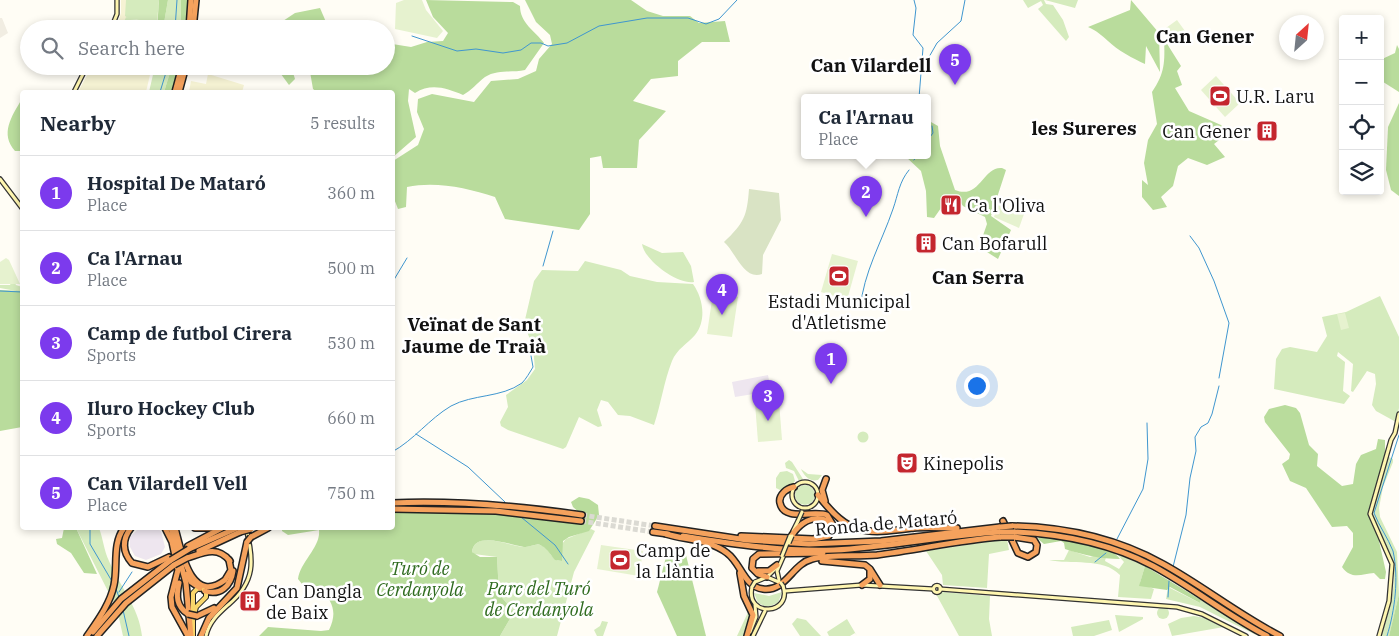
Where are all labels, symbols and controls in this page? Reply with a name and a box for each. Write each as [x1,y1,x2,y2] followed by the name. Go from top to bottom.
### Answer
[1279,15,1324,60] north arrow
[1339,15,1384,195] map controls
[1339,15,1384,60] button: +
[20,20,395,75] search box
[1156,24,1255,48] district label: Can Gener
[38,34,66,62] icon: search
[78,36,185,60] text: Search here
[939,44,971,85] pin: 5
[810,53,932,77] district label: Can Vilardell
[1339,60,1384,105] button: −
[1208,84,1232,108] sports icon: U.R. Laru
[1236,85,1315,108] place label: U.R. Laru
[801,94,931,159] popup
[818,105,914,129] text: Ca l'Arnau
[1339,105,1384,150] button: locate
[40,109,116,137] text: Nearby
[310,113,375,133] text: 5 results
[1031,116,1137,140] district label: les Sureres
[1255,119,1279,143] building icon: Can Gener
[1162,120,1251,143] place label: Can Gener
[818,129,858,149] text: Place
[1339,150,1384,195] button: layers
[87,171,266,195] text: Hospital De Mataró
[850,176,882,217] pin: 2
[51,183,61,203] text: 1
[327,183,375,203] text: 360 m
[939,193,963,217] restaurant icon: Ca l'Oliva
[967,194,1045,217] place label: Ca l'Oliva
[87,195,127,215] text: Place
[914,231,938,255] building icon: Can Bofarull
[942,232,1047,255] place label: Can Bofarull
[87,246,183,270] text: Ca l'Arnau
[51,258,61,278] text: 2
[327,258,375,278] text: 500 m
[827,264,851,288] sports icon: Estadi Municipal d'Atletisme
[932,265,1024,289] district label: Can Serra
[87,270,127,290] text: Place
[706,274,738,315] pin: 4
[768,290,910,334] place label: Estadi Municipal d'Atletisme
[402,312,546,358] district label: Veïnat de Sant Jaume de Traià
[87,321,292,345] text: Camp de futbol Cirera
[51,333,61,353] text: 3
[327,333,375,353] text: 530 m
[815,343,847,384] pin: 1
[87,345,136,365] text: Sports
[964,373,990,399] your location
[752,380,784,421] pin: 3
[87,396,255,420] text: Iluro Hockey Club
[51,408,61,428] text: 4
[327,408,375,428] text: 660 m
[87,420,136,440] text: Sports
[895,451,919,475] theatre icon: Kinepolis
[923,452,1004,475] place label: Kinepolis
[87,471,247,495] text: Can Vilardell Vell
[51,483,61,503] text: 5
[327,483,375,503] text: 750 m
[87,495,127,515] text: Place
[814,505,958,541] street label: Ronda de Mataró
[636,539,715,583] place label: Camp de la Llàntia
[608,548,632,572] sports icon: Camp de la Llàntia
[376,557,464,601] park label: Turó de Cerdanyola
[484,577,594,621] park label: Parc del Turó de Cerdanyola
[266,580,362,624] place label: Can Dangla de Baix
[238,589,262,613] building icon: Can Dangla de Baix

